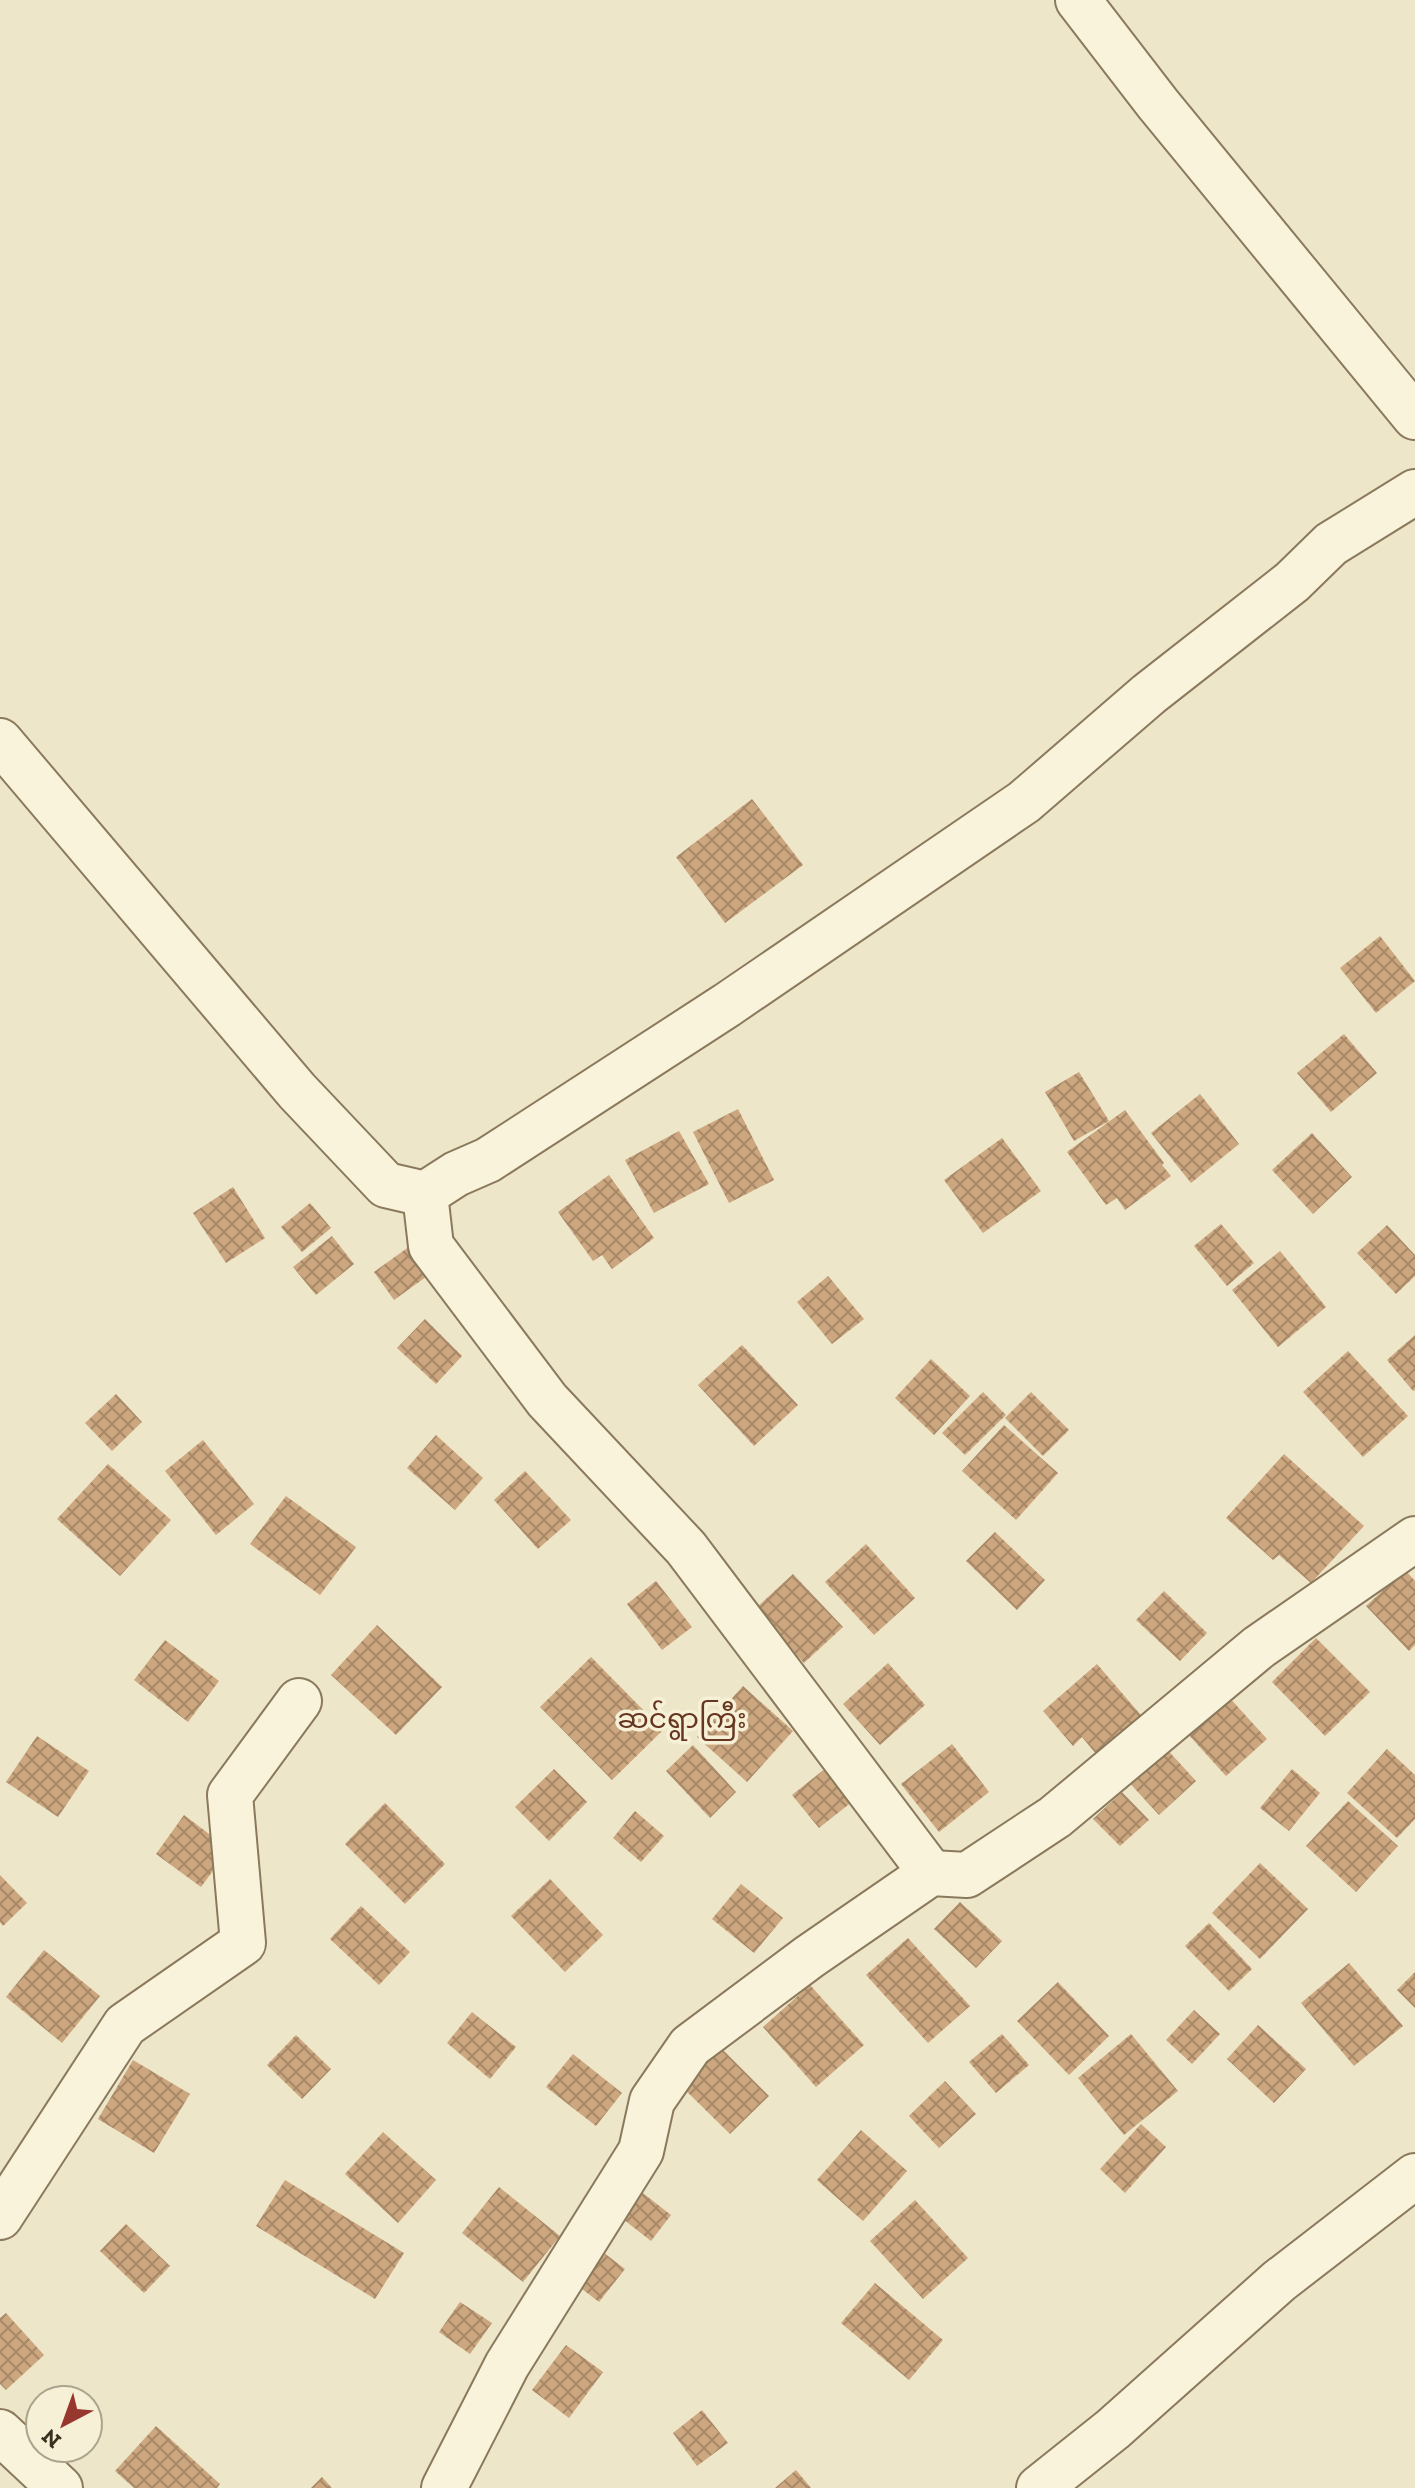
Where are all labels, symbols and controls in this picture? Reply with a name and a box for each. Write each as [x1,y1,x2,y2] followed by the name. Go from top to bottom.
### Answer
[617,1700,747,1741] district label: ဆင်ရွာကြီး
[24,2384,104,2464] north arrow
[36,2423,66,2454] text: N

